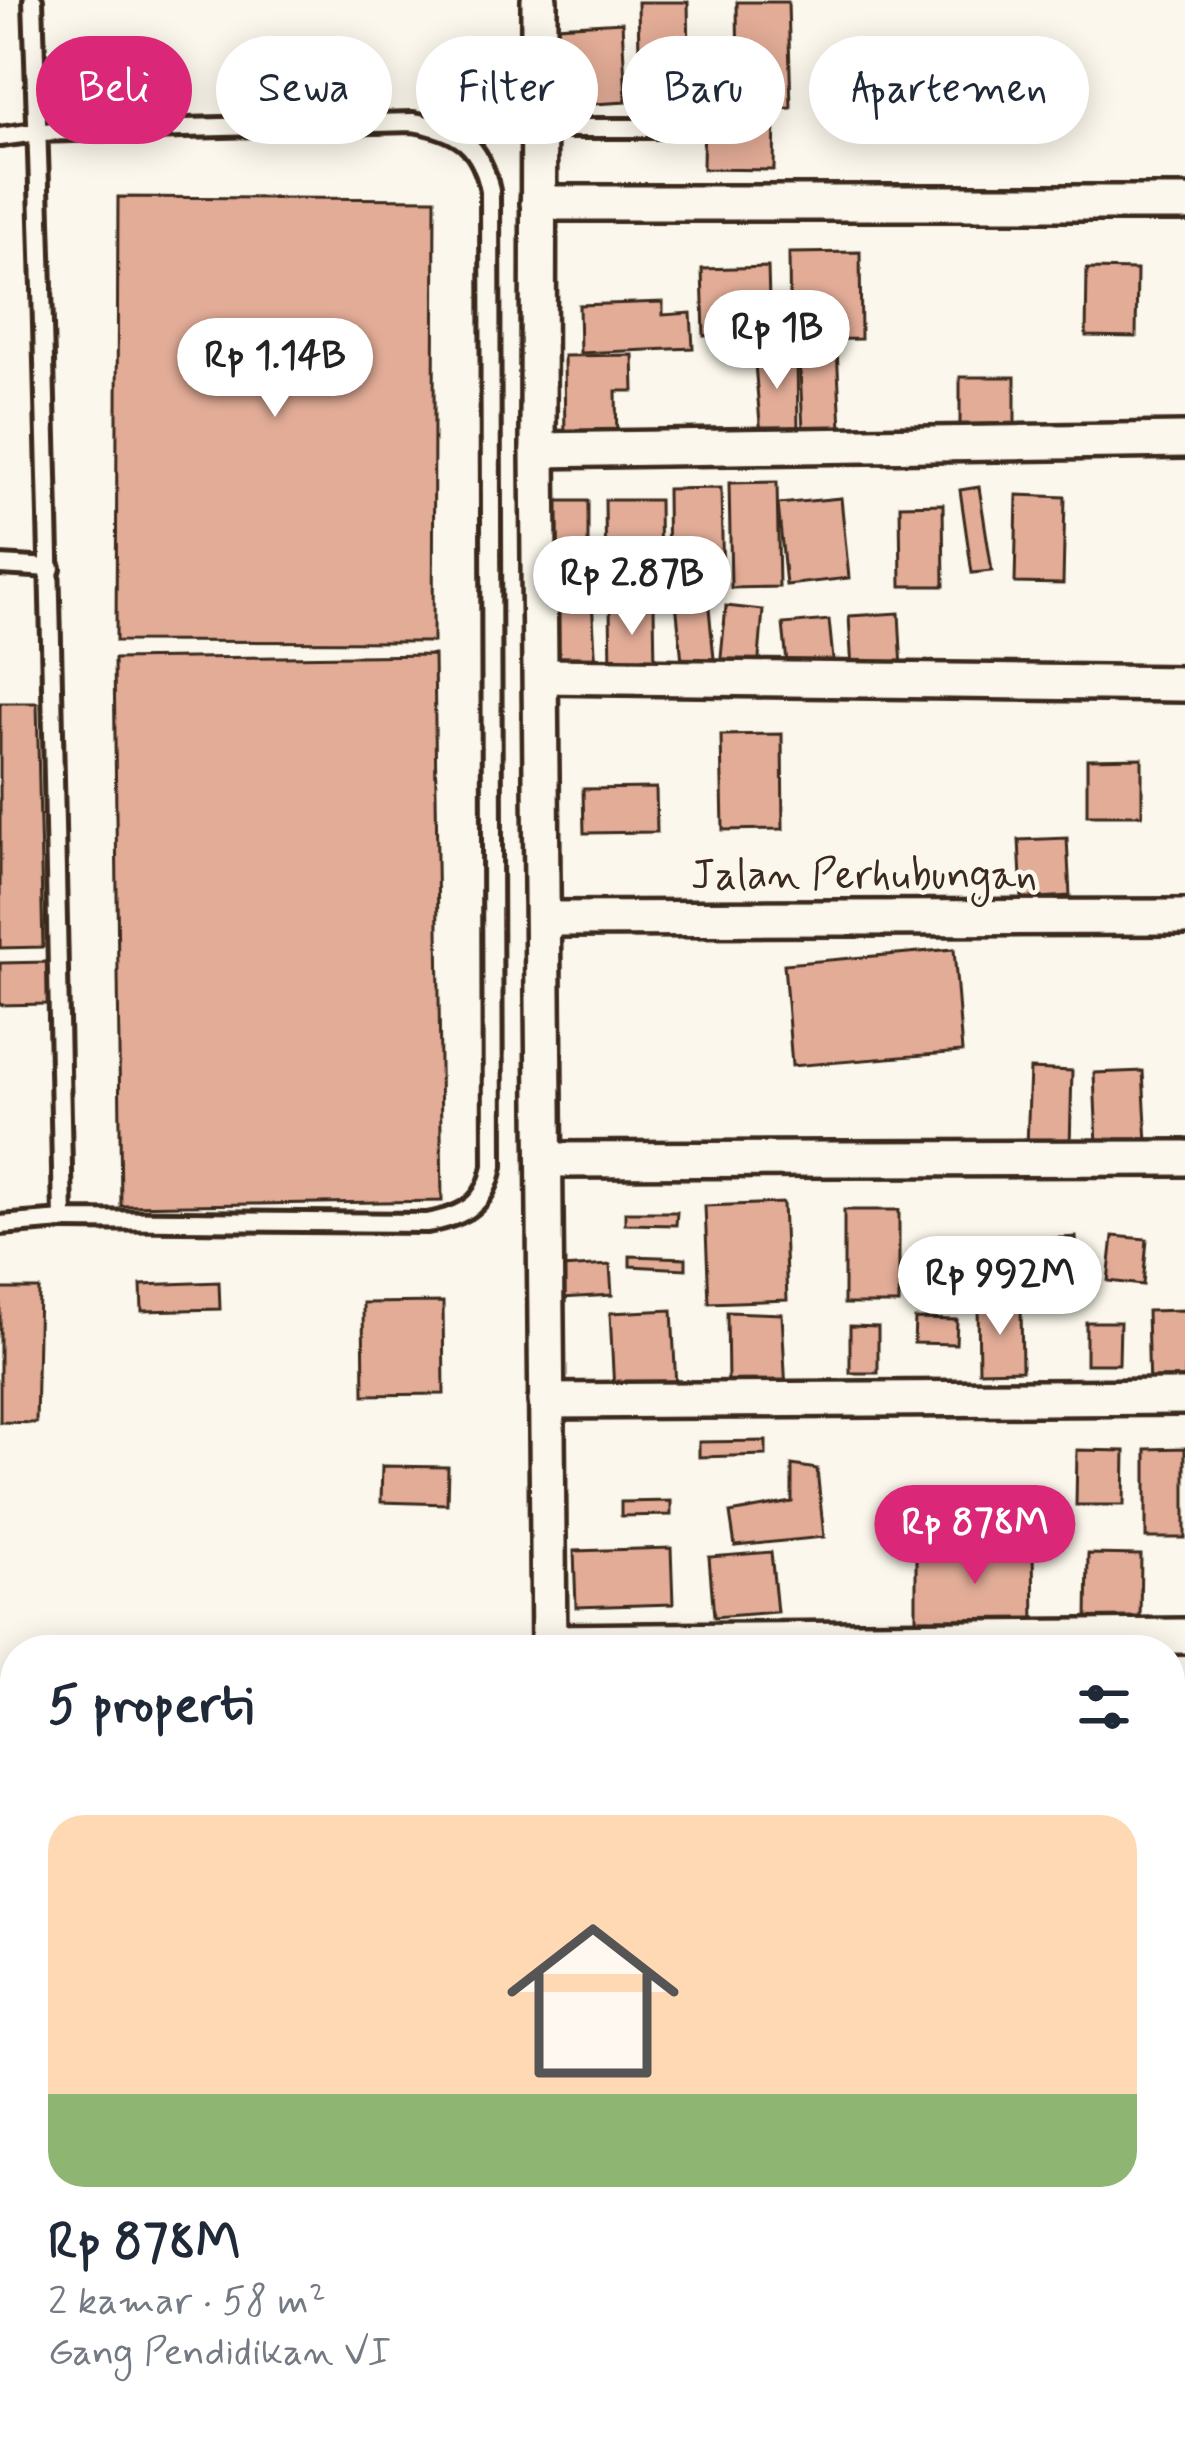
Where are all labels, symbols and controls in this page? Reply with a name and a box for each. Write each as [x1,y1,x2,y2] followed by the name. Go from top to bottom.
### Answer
[36,36,192,144] chip: Beli
[216,36,392,144] chip: Sewa
[416,36,598,144] chip: Filter
[622,36,785,144] chip: Baru
[809,36,1089,144] chip: Apartemen
[693,290,861,392] pin: Rp 1B
[731,303,823,354] text: Rp 1B
[151,318,399,420] pin: Rp 1.14B
[204,331,346,382] text: Rp 1.14B
[508,536,756,638] pin: Rp 2.87B
[560,549,704,600] text: Rp 2.87B
[691,849,1037,907] street label: Jalan Perhubungan
[889,1236,1111,1338] pin: Rp 992M
[925,1249,1075,1300] text: Rp 992M
[864,1485,1086,1587] pin: Rp 878M
[901,1498,1049,1549] text: Rp 878M
[48,1674,253,1740] text: 5 properti
[1071,1674,1137,1740] icon: filters
[485,1893,701,2109] icon: home
[48,2211,241,2277] text: Rp 878M
[48,2277,326,2328] text: 2 kamar · 58 m²
[48,2328,391,2379] text: Gang Pendidikan VI

